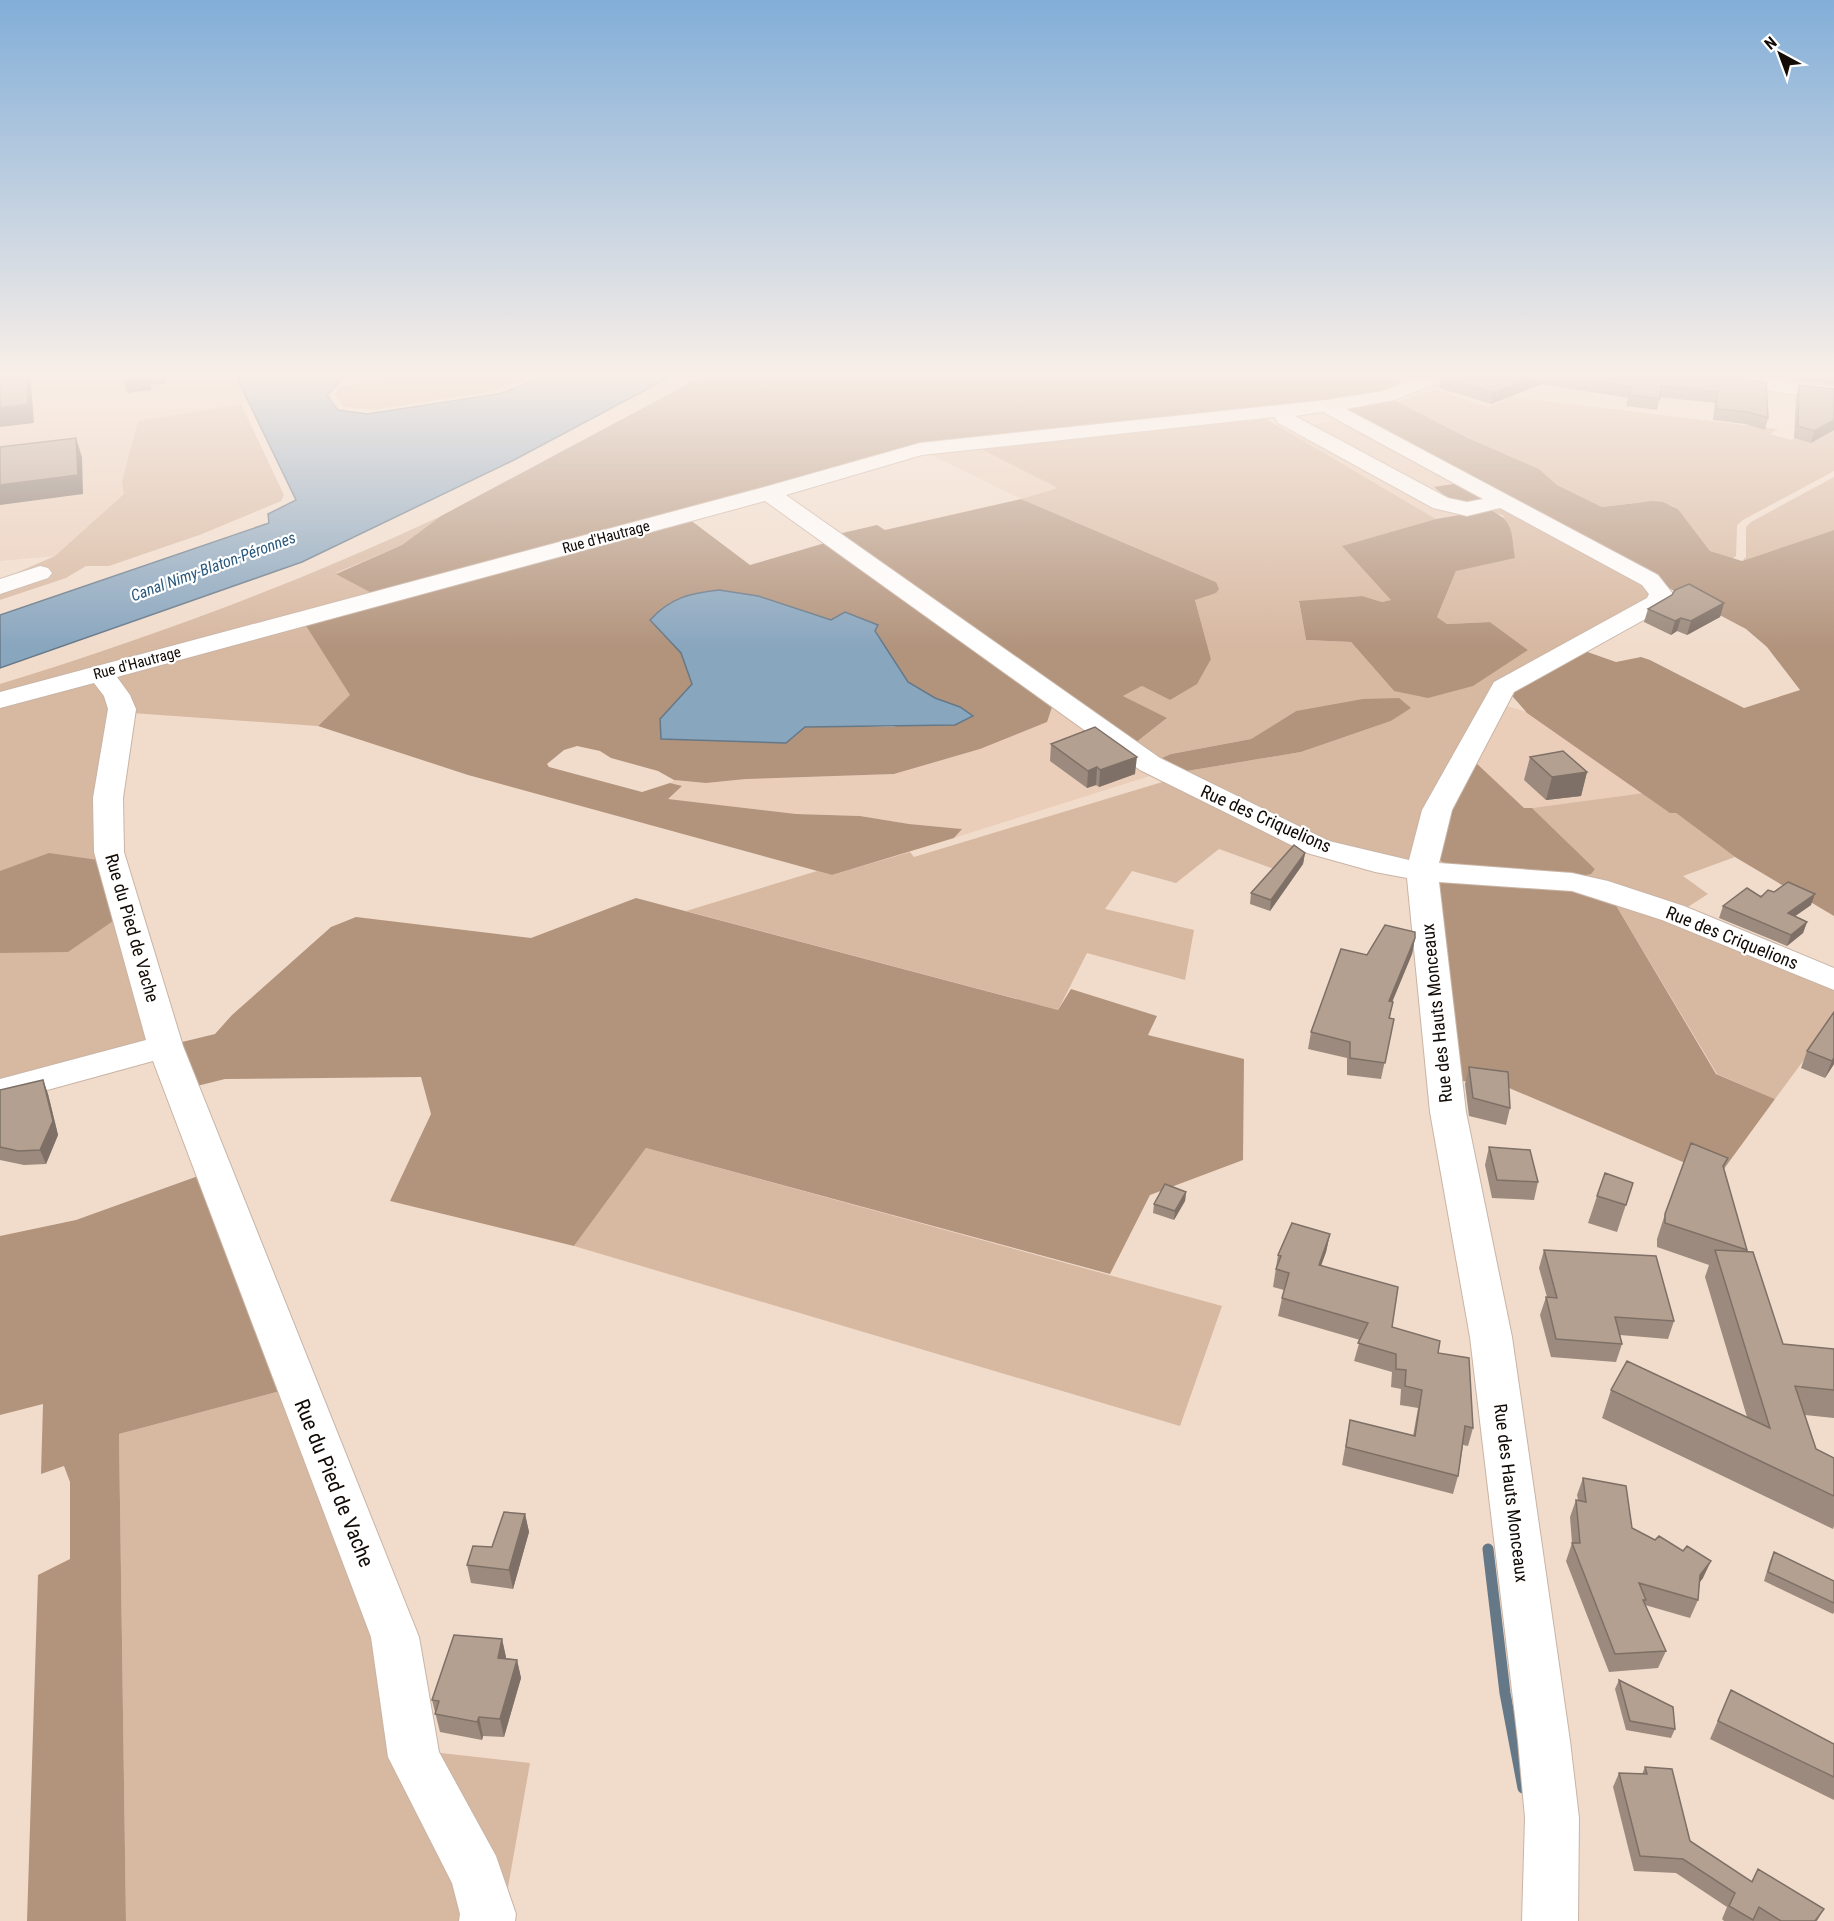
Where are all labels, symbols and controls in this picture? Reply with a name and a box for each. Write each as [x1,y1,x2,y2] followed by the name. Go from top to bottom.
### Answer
[1750,24,1810,84] north arrow
[1761,33,1780,53] text: N
[560,517,652,557] street label: Rue d'Hautrage
[128,528,298,605] water label: Canal Nimy-Blaton-Péronnes
[91,643,183,683] street label: Rue d'Hautrage
[1198,780,1335,857] street label: Rue des Criquelions
[101,851,164,1005] street label: Rue du Pied de Vache
[1663,901,1801,974] street label: Rue des Criquelions
[1417,922,1456,1104] street label: Rue des Hauts Monceaux
[289,1396,379,1571] street label: Rue du Pied de Vache
[1490,1402,1533,1584] street label: Rue des Hauts Monceaux

